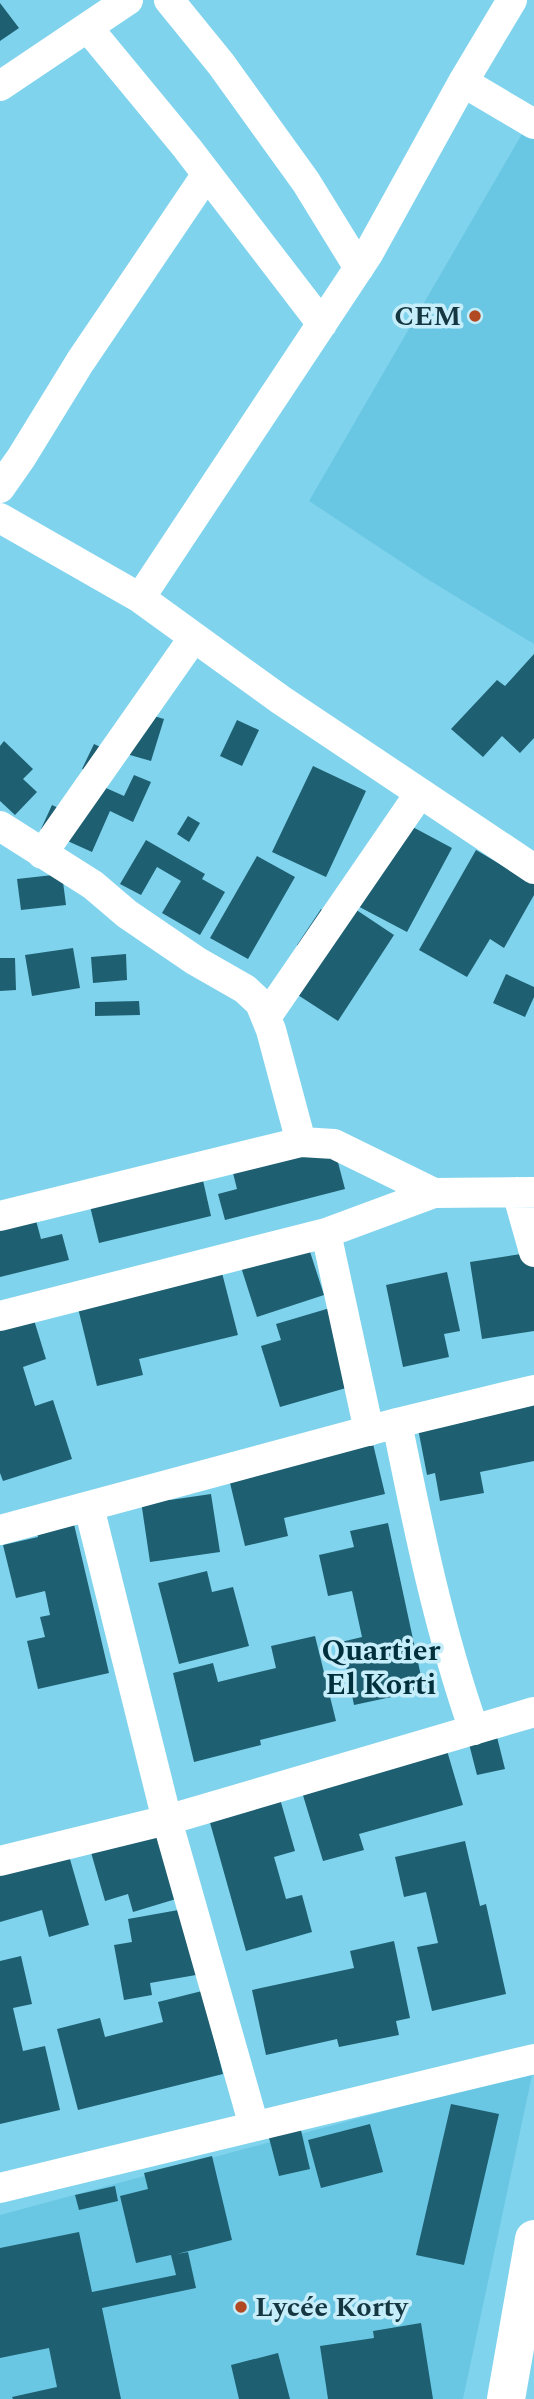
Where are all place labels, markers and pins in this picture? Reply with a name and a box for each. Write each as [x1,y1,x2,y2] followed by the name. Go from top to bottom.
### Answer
[394,295,461,338] place label: CEM
[467,308,483,324] marker: CEM
[255,2286,409,2329] place label: Lycée Korty
[233,2299,249,2315] marker: Lycée Korty

